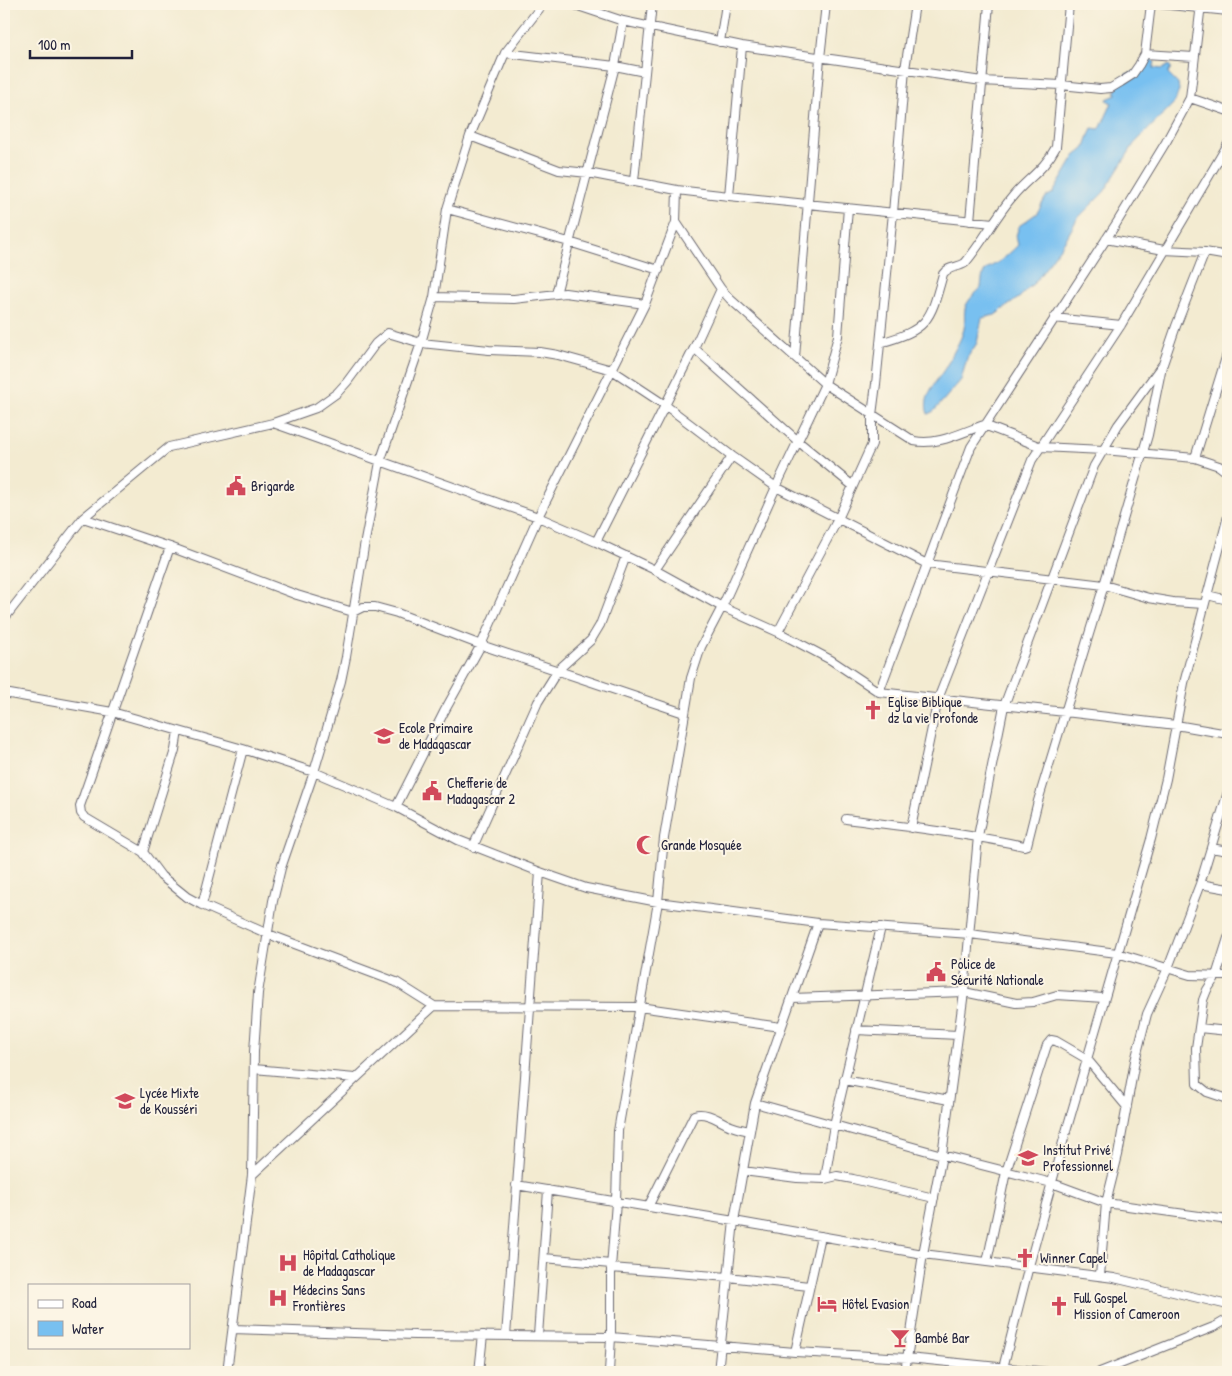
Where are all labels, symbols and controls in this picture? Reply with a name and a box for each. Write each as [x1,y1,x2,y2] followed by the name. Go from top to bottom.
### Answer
[30,28,132,60] scale bar
[38,34,71,55] text: 100 m
[225,475,247,497] public building icon: Brigarde
[251,476,295,496] place label: Brigarde
[888,692,979,727] place label: Eglise Biblique dz la vie Profonde
[862,699,884,721] church icon: Eglise Biblique dz la vie Profonde
[399,718,474,754] place label: Ecole Primaire de Madagascar
[373,725,395,747] school or university icon: Ecole Primaire de Madagascar
[447,773,515,809] place label: Chefferie de Madagascar 2
[421,780,443,802] public building icon: Chefferie de Madagascar 2
[635,834,657,856] mosque icon: Grande Mosquée
[661,835,742,855] place label: Grande Mosquée
[951,954,1044,989] place label: Police de Sécurité Nationale
[925,961,947,983] public building icon: Police de Sécurité Nationale
[140,1083,199,1118] place label: Lycée Mixte de Kousséri
[114,1090,136,1112] school or university icon: Lycée Mixte de Kousséri
[1043,1140,1113,1175] place label: Institut Privé Professionnel
[1017,1147,1039,1169] school or university icon: Institut Privé Professionnel
[303,1245,396,1281] place label: Hôpital Catholique de Madagascar
[1014,1247,1036,1269] church icon: Winner Capel
[1040,1248,1107,1268] place label: Winner Capel
[277,1252,299,1274] hospital icon: Hôpital Catholique de Madagascar
[292,1280,365,1315] place label: Médecins Sans Frontières
[28,1284,190,1348] legend
[267,1287,289,1309] hospital icon: Médecins Sans Frontières
[1073,1288,1180,1323] place label: Full Gospel Mission of Cameroon
[72,1292,97,1313] text: Road
[816,1293,838,1315] hotel icon: Hôtel Evasion
[842,1294,909,1313] place label: Hôtel Evasion
[1048,1295,1070,1317] church icon: Full Gospel Mission of Cameroon
[72,1318,104,1339] text: Water
[889,1327,911,1349] bar icon: Bambé Bar
[915,1328,970,1347] place label: Bambé Bar

